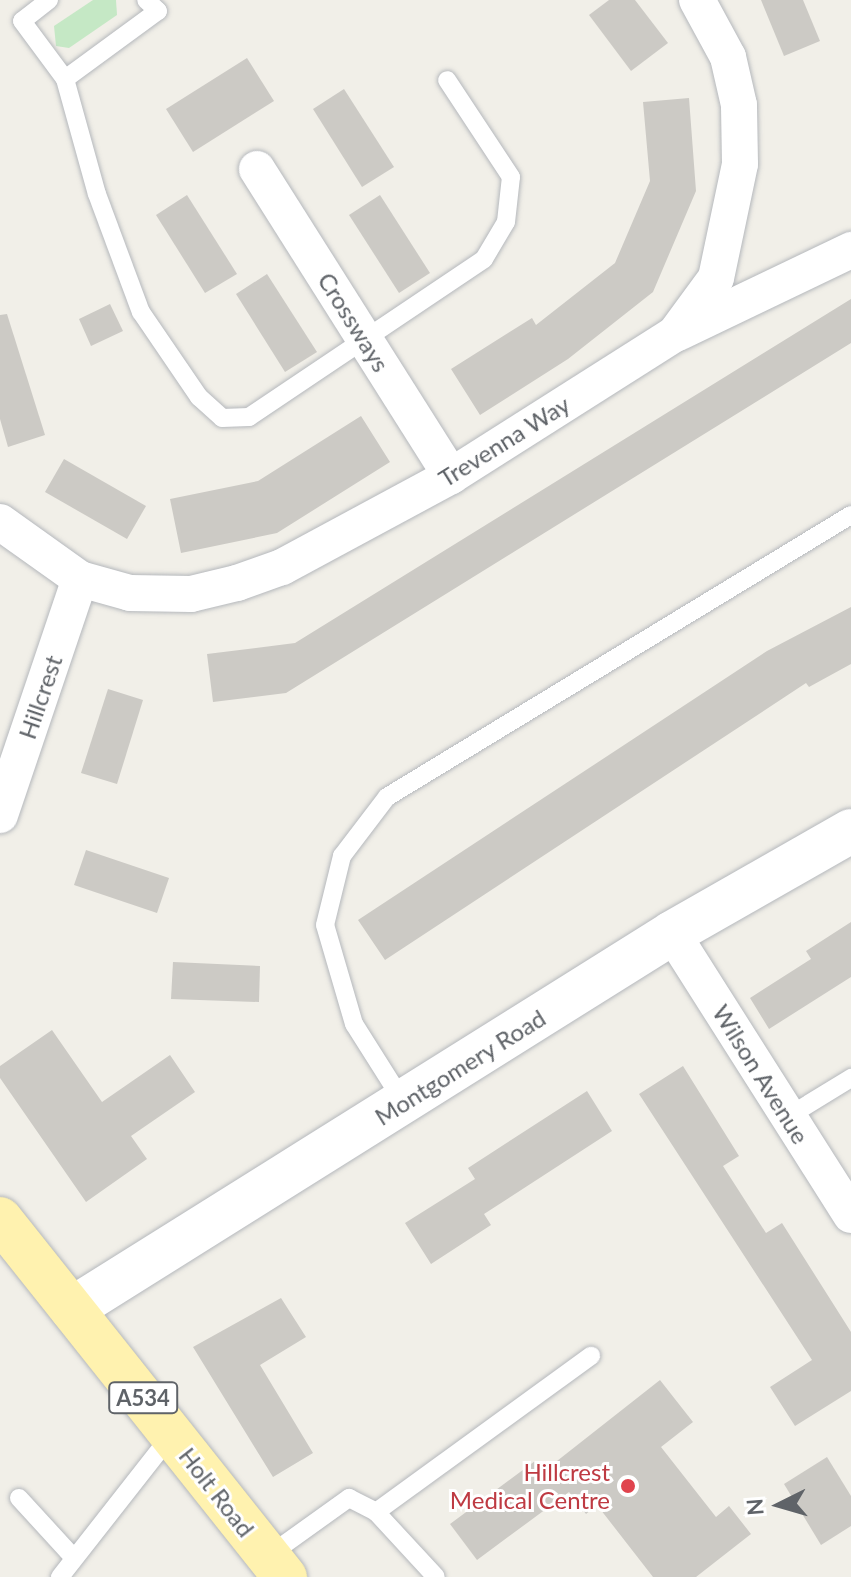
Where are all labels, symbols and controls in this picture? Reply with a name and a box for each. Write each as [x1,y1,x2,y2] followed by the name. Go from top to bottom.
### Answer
[312,267,396,377] street label: Crossways
[433,389,575,493] street label: Trevenna Way
[12,651,68,743] street label: Hillcrest
[707,999,815,1149] street label: Wilson Avenue
[369,1003,551,1131] street label: Montgomery Road
[107,1380,179,1416] road number: A534
[173,1442,261,1542] street label: Holt Road
[450,1458,610,1514] place label: Hillcrest Medical Centre
[739,1465,819,1545] north arrow
[617,1475,639,1497] marker: Hillcrest Medical Centre
[740,1498,769,1517] text: N

